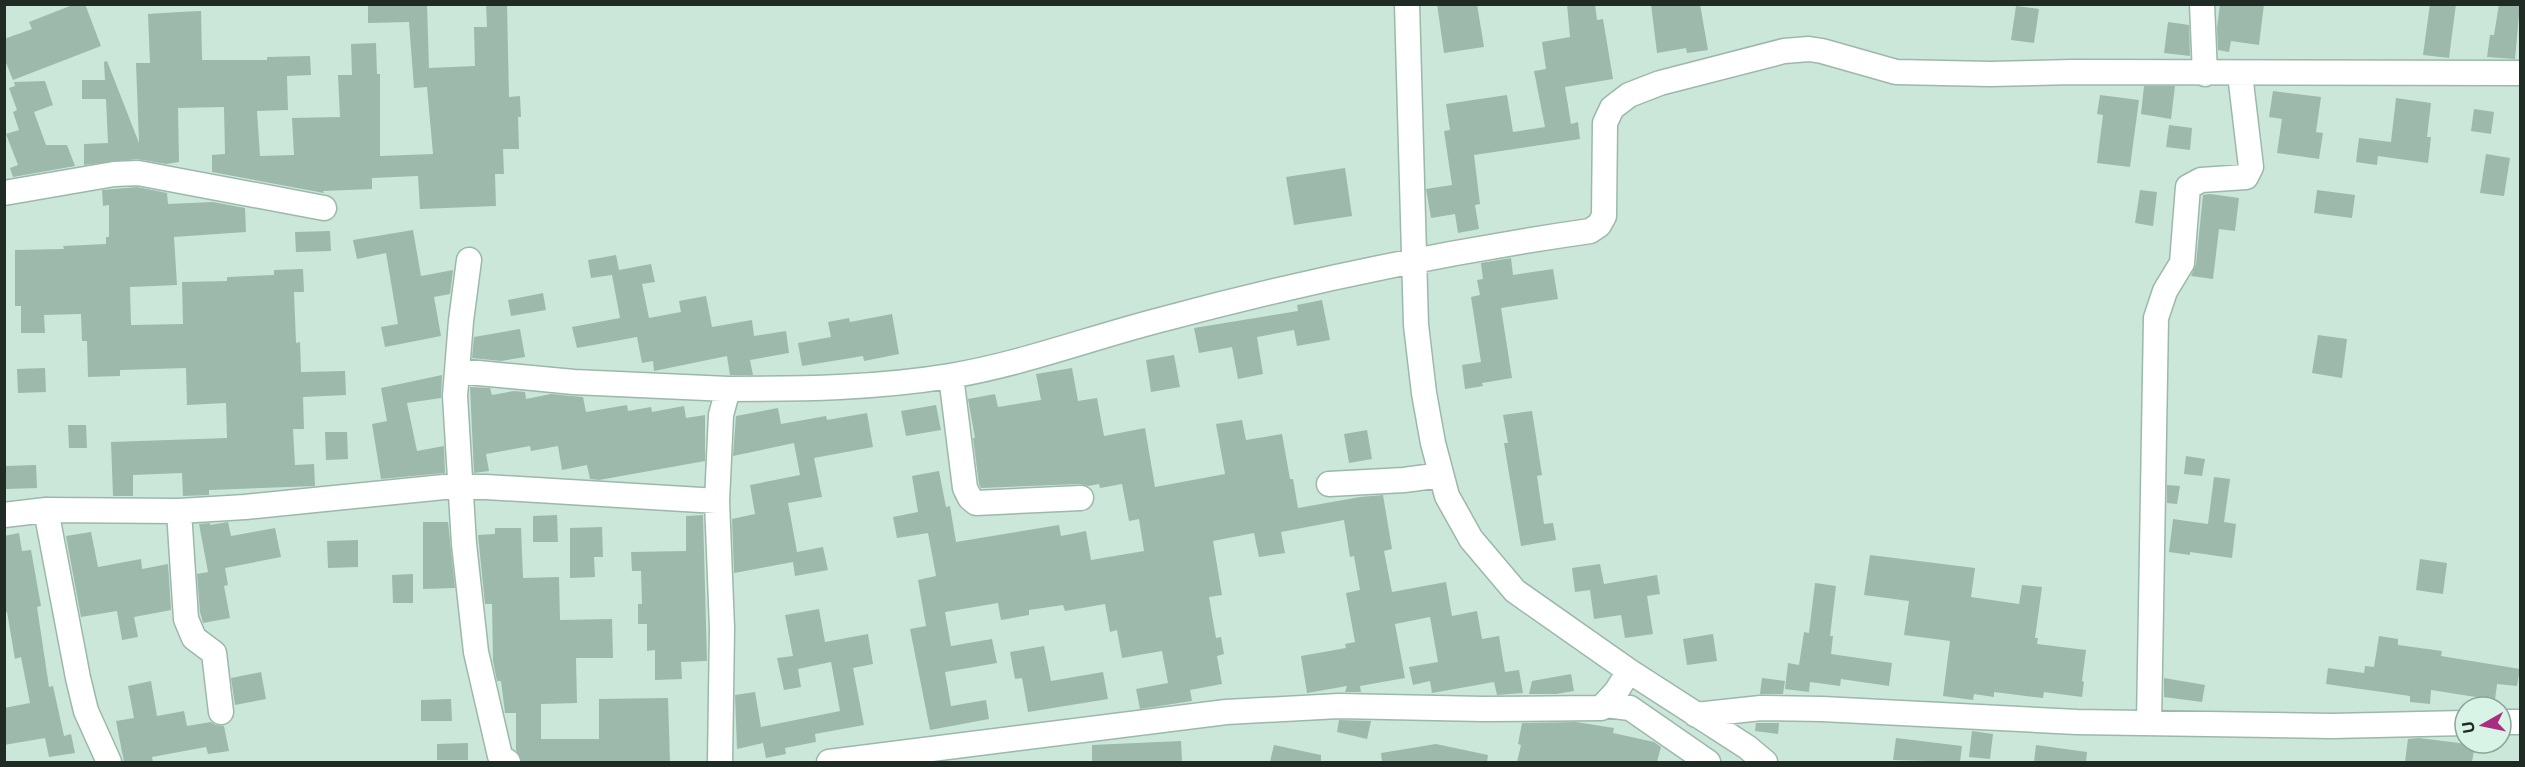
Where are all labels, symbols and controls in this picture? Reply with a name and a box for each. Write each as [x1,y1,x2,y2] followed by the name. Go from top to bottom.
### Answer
[2453,695,2513,755] north arrow
[2457,720,2479,735] text: U

